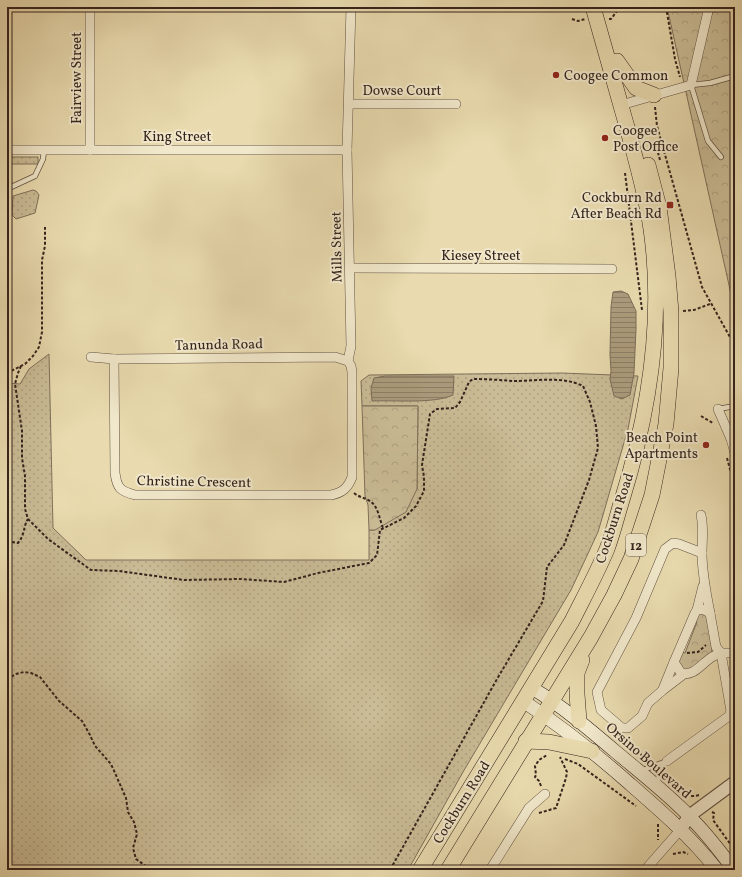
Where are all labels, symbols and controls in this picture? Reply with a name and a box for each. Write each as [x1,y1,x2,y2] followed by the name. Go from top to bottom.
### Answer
[68,32,87,124] street label: Fairview Street
[564,67,668,86] place label: Coogee Common
[551,70,561,80] marker: Coogee Common
[362,82,442,101] street label: Dowse Court
[613,122,679,157] place label: Coogee Post Office
[143,128,211,147] street label: King Street
[600,133,610,143] marker: Coogee Post Office
[571,189,662,224] place label: Cockburn Rd After Beach Rd
[665,200,675,210] marker: Cockburn Rd After Beach Rd
[327,211,348,283] street label: Mills Street
[441,247,521,266] street label: Kiesey Street
[175,335,263,356] street label: Tanunda Road
[625,429,698,464] place label: Beach Point Apartments
[701,440,711,450] marker: Beach Point Apartments
[592,471,639,566] street label: Cockburn Road
[137,472,251,493] street label: Christine Crescent
[626,534,646,556] road number: 12
[601,719,695,804] street label: Orsino Boulevard
[429,758,495,848] street label: Cockburn Road

